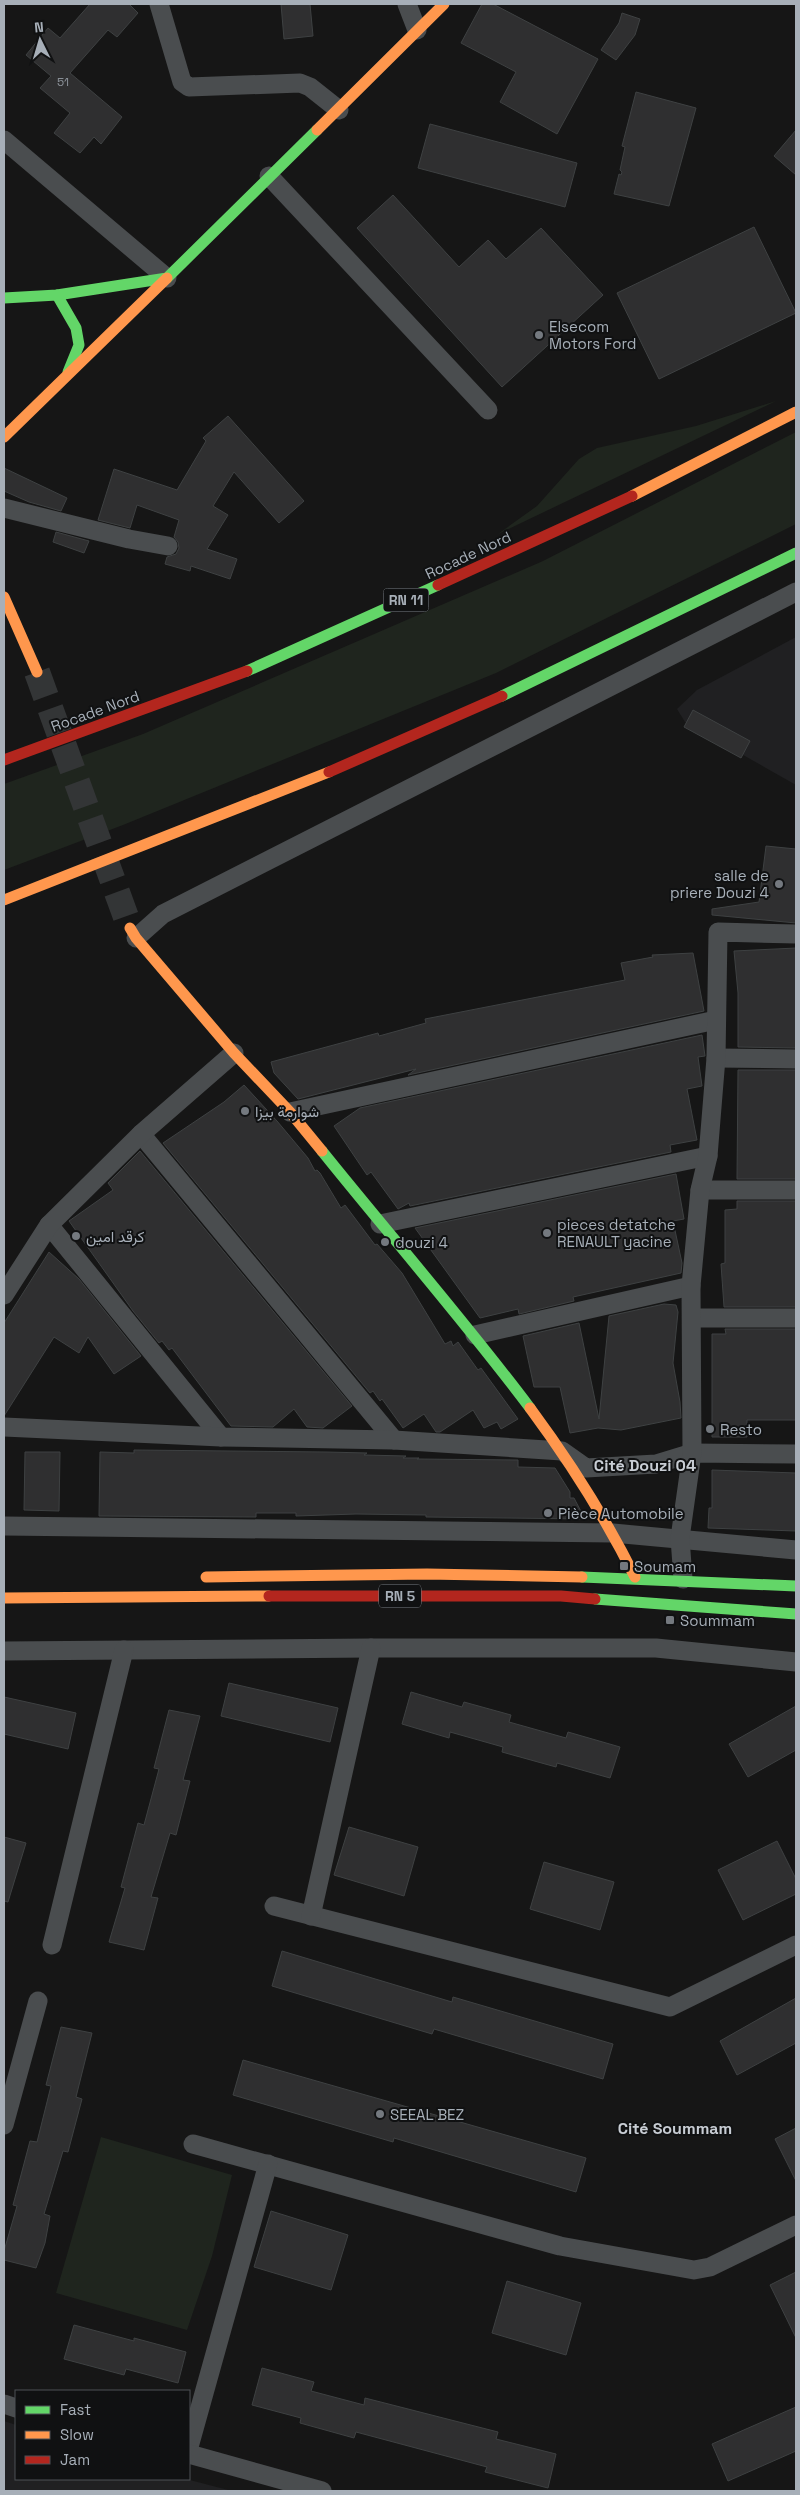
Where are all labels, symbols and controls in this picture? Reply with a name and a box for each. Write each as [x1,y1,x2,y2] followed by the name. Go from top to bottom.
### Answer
[15,15,65,65] north arrow
[33,18,44,36] text: N
[57,74,69,90] house number: 51
[549,317,636,353] place label: Elsecom Motors Ford
[533,329,545,341] marker: Elsecom Motors Ford
[422,527,514,583] street label: Rocade Nord
[384,588,428,612] road number: RN 11
[48,686,142,736] street label: Rocade Nord
[670,866,769,902] place label: salle de priere Douzi 4
[773,878,785,890] marker: salle de priere Douzi 4
[255,1102,319,1121] place label: شوارمة بيزا
[239,1105,251,1117] marker: شوارمة بيزا
[557,1215,676,1251] place label: pieces detatche RENAULT yacine
[86,1227,145,1247] place label: كرقد امين
[541,1227,553,1239] marker: pieces detatche RENAULT yacine
[70,1230,82,1242] marker: كرقد امين
[395,1233,448,1252] place label: douzi 4
[379,1236,391,1248] marker: douzi 4
[720,1420,762,1439] place label: Resto
[704,1423,716,1435] marker: Resto
[594,1455,696,1476] district label: Cité Douzi 04
[558,1504,684,1523] place label: Pièce Automobile
[542,1507,554,1519] marker: Pièce Automobile
[634,1557,696,1576] place label: Soumam
[618,1560,630,1572] marker: Soumam
[379,1584,421,1608] road number: RN 5
[680,1611,755,1630] place label: Soummam
[664,1614,676,1626] marker: Soummam
[390,2105,464,2124] place label: SEEAL BEZ
[374,2108,386,2120] marker: SEEAL BEZ
[618,2118,732,2139] district label: Cité Soummam
[15,2390,190,2480] legend
[60,2400,91,2419] text: Fast
[60,2425,94,2444] text: Slow
[60,2450,90,2469] text: Jam

